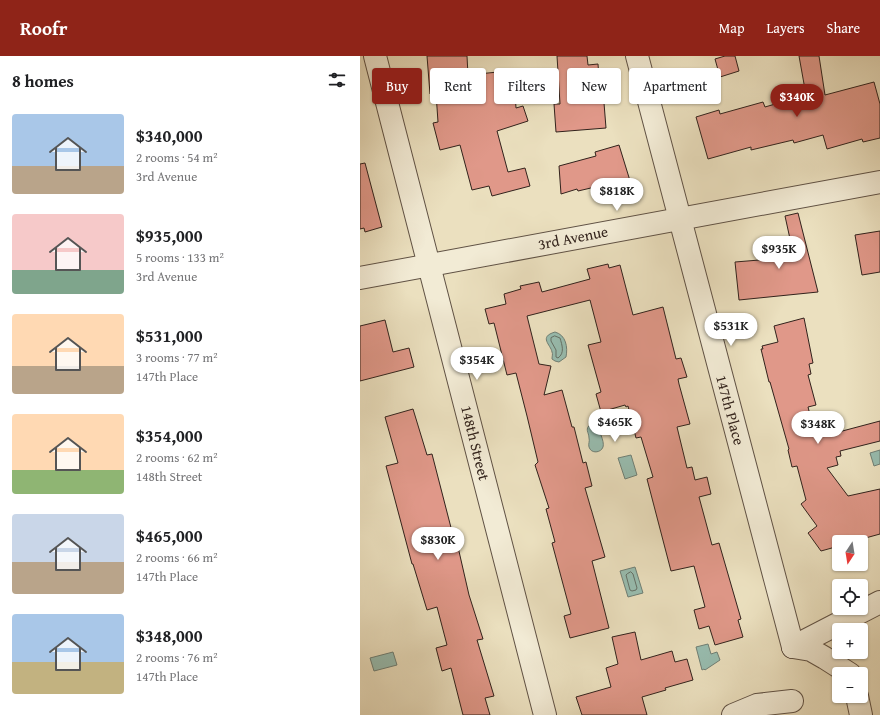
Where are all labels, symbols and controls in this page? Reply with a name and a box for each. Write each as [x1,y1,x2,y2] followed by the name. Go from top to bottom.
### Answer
[20,14,67,42] text: Roofr
[719,18,745,38] text: Map
[767,18,805,38] text: Layers
[827,18,860,38] text: Share
[12,68,74,93] text: 8 homes
[372,68,422,104] chip: Buy
[430,68,486,104] chip: Rent
[494,68,559,104] chip: Filters
[567,68,621,104] chip: New
[629,68,721,104] chip: Apartment
[326,69,348,91] icon: filters
[769,84,825,118] pin: $340K
[779,87,815,106] text: $340K
[136,123,202,148] text: $340,000
[44,130,92,178] icon: home
[136,148,218,167] text: 2 rooms · 54 m²
[136,167,197,186] text: 3rd Avenue
[589,178,645,212] pin: $818K
[599,181,635,200] text: $818K
[536,220,610,255] street label: 3rd Avenue
[136,223,202,248] text: $935,000
[44,230,92,278] icon: home
[751,236,807,270] pin: $935K
[761,239,797,258] text: $935K
[136,248,224,267] text: 5 rooms · 133 m²
[136,267,197,286] text: 3rd Avenue
[703,313,759,347] pin: $531K
[713,316,749,335] text: $531K
[136,323,202,348] text: $531,000
[44,330,92,378] icon: home
[449,347,505,381] pin: $354K
[136,348,218,367] text: 3 rooms · 77 m²
[459,350,495,369] text: $354K
[136,367,198,386] text: 147th Place
[711,373,750,447] street label: 147th Place
[456,403,495,483] street label: 148th Street
[587,409,643,443] pin: $465K
[790,411,846,445] pin: $348K
[597,412,633,431] text: $465K
[800,414,836,433] text: $348K
[136,423,202,448] text: $354,000
[44,430,92,478] icon: home
[136,448,218,467] text: 2 rooms · 62 m²
[136,467,202,486] text: 148th Street
[136,523,202,548] text: $465,000
[410,527,466,561] pin: $830K
[44,530,92,578] icon: home
[420,530,456,549] text: $830K
[832,535,868,571] north arrow
[832,535,868,703] map controls
[136,548,218,567] text: 2 rooms · 66 m²
[136,567,198,586] text: 147th Place
[832,579,868,615] button: locate
[136,623,202,648] text: $348,000
[832,623,868,659] button: +
[44,630,92,678] icon: home
[136,648,218,667] text: 2 rooms · 76 m²
[136,667,198,686] text: 147th Place
[832,667,868,703] button: −

